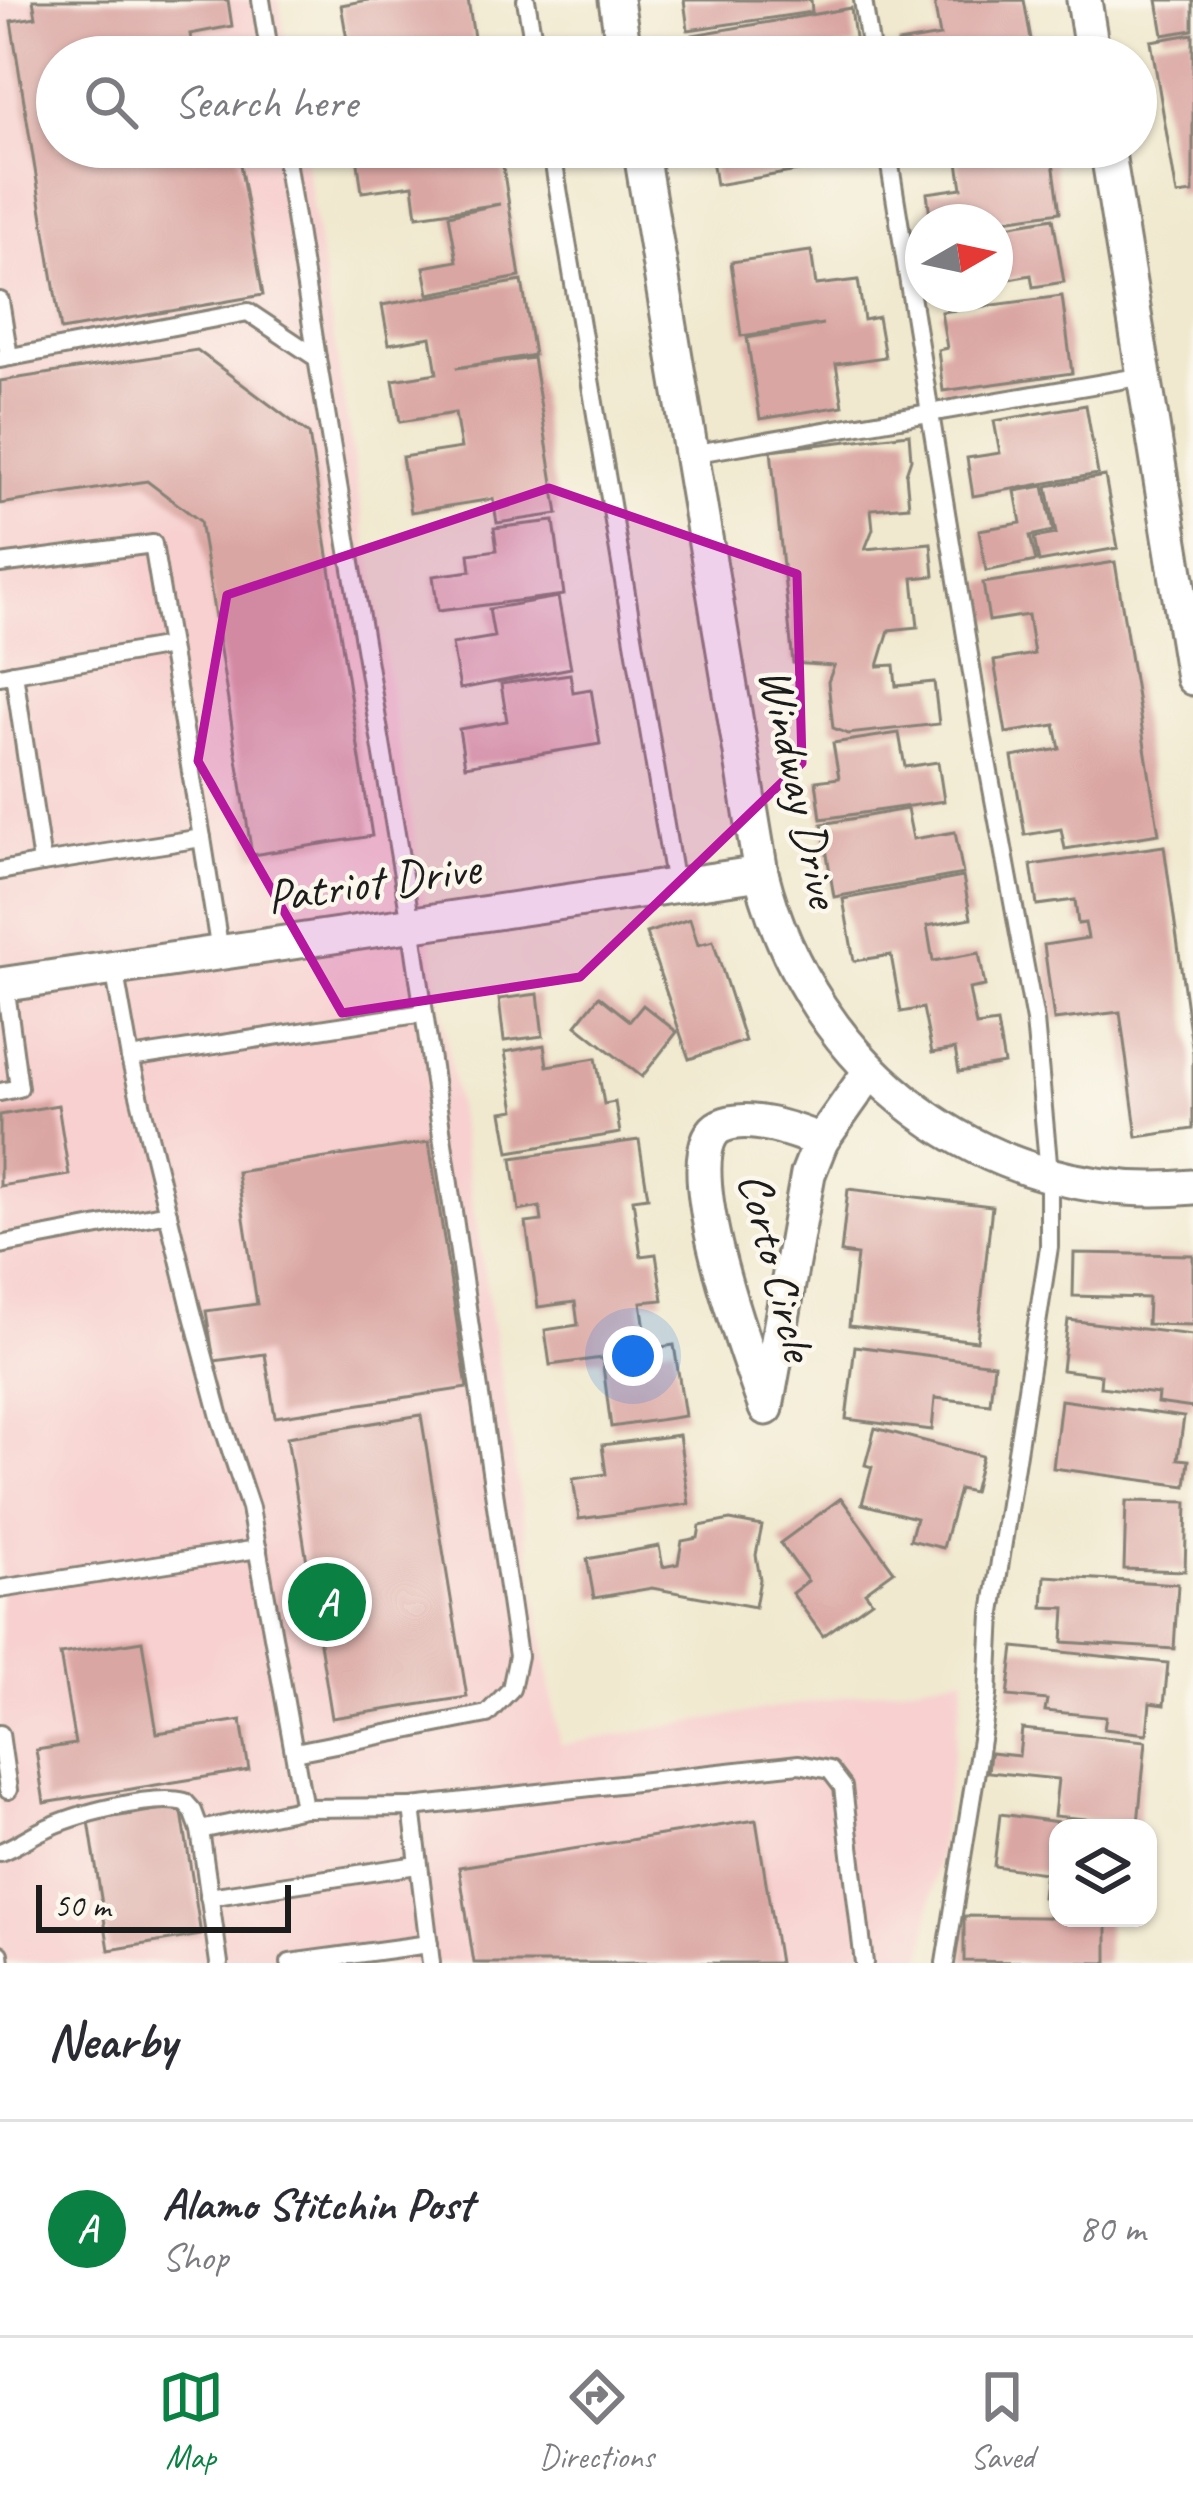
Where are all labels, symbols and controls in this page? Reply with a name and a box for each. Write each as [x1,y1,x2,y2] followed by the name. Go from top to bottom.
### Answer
[36,36,1157,168] search box
[78,69,144,135] icon: search
[174,74,357,131] text: Search here
[905,204,1013,312] north arrow
[745,662,855,916] street label: Windway Drive
[263,837,487,927] street label: Patriot Drive
[725,1166,830,1370] street label: Corto Circle
[603,1326,663,1386] your location
[288,1557,366,1647] pin: A
[1049,1819,1157,1927] map controls
[1049,1819,1157,1927] button: layers
[36,1879,291,1932] scale bar
[54,1885,110,1927] text: 50 m
[48,2009,176,2073] text: Nearby
[162,2176,473,2233] text: Alamo Stitchin Post
[77,2204,97,2253] text: A
[1079,2204,1145,2253] text: 80 m
[162,2233,228,2282] text: Shop
[158,2364,224,2478] tab: Map
[539,2364,654,2478] tab: Directions
[969,2364,1035,2478] tab: Saved

